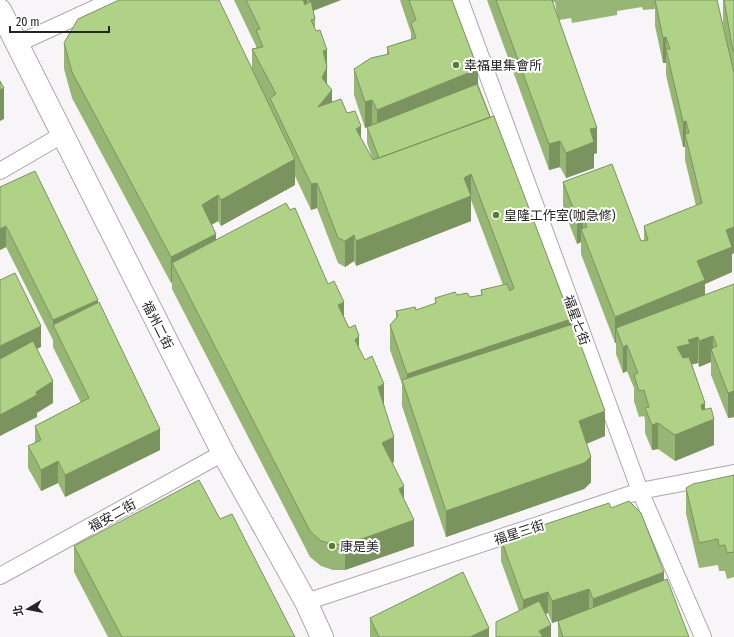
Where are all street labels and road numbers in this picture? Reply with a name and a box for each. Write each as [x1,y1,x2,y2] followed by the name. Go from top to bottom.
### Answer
[561,293,592,347] street label: 福星七街
[139,299,176,352] street label: 福州二街
[86,496,139,535] street label: 福安二街
[492,517,546,548] street label: 福星三街

